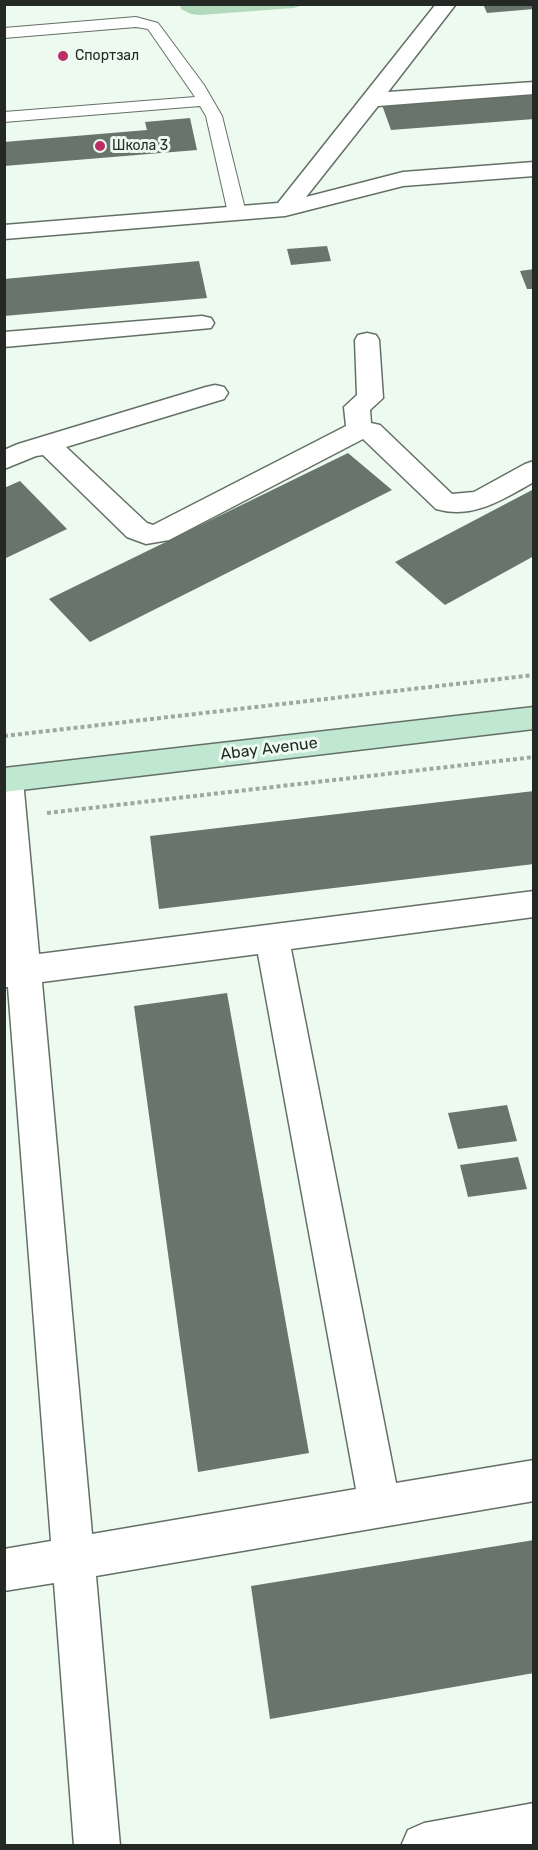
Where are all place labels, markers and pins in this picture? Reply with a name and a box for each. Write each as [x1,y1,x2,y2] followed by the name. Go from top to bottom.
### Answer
[75,48,139,64] place label: Спортзал
[56,49,70,63] marker: Спортзал
[112,138,168,154] place label: Школа 3
[93,139,107,153] marker: Школа 3

